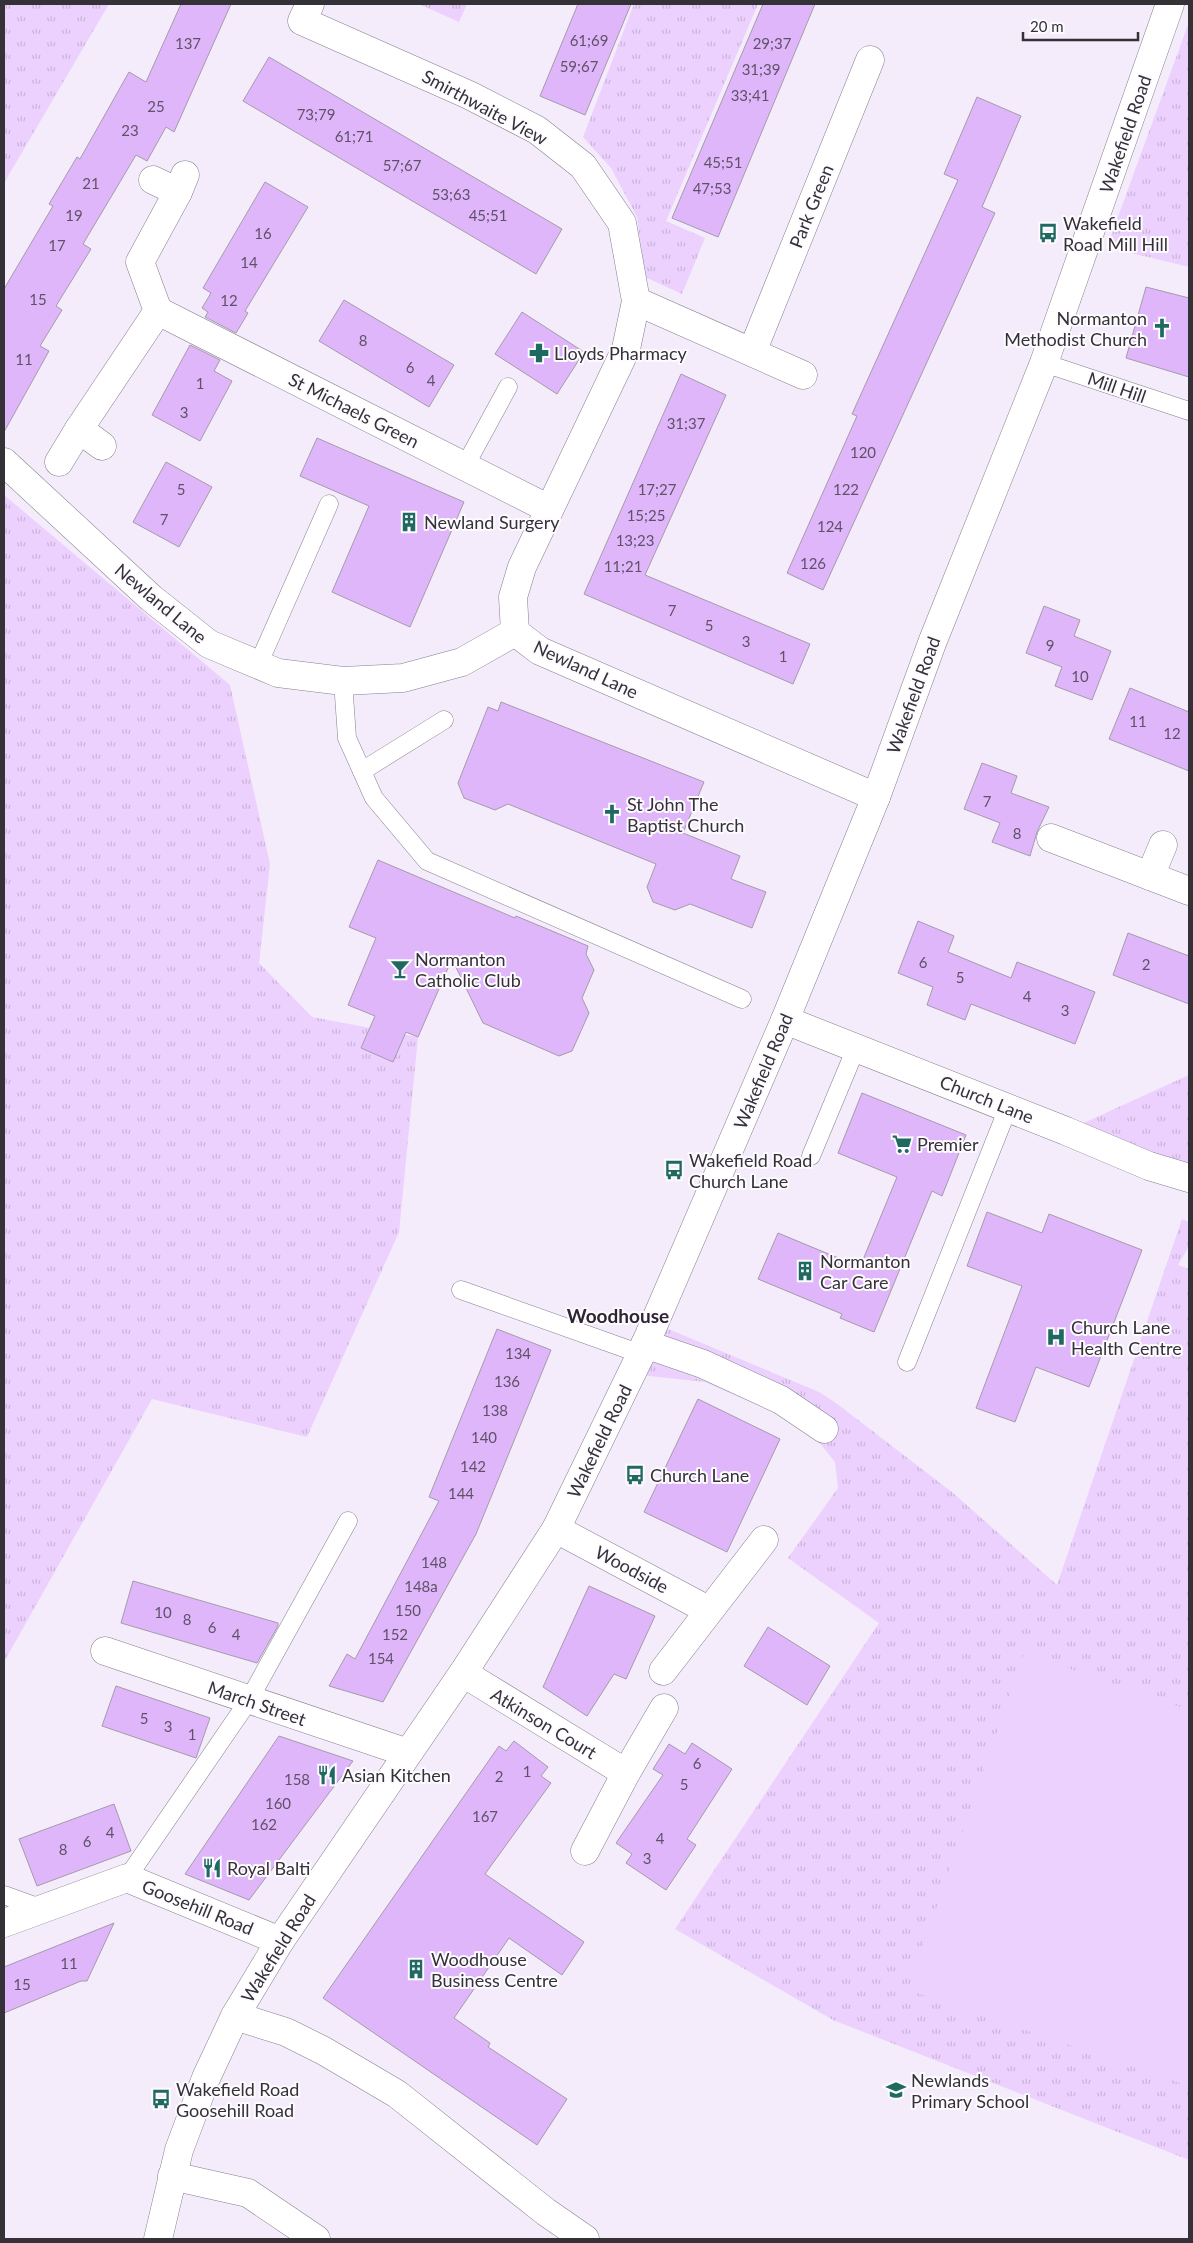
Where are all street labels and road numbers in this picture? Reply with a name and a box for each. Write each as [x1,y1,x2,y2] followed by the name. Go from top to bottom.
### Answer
[418,65,552,149] street label: Smirthwaite View
[1095,72,1155,196] street label: Wakefield Road
[784,161,838,251] street label: Park Green
[1085,367,1149,407] street label: Mill Hill
[285,368,423,452] street label: St Michaels Green
[111,558,211,648] street label: Newland Lane
[882,633,944,757] street label: Wakefield Road
[530,635,642,703] street label: Newland Lane
[729,1010,797,1132] street label: Wakefield Road
[937,1070,1037,1128] street label: Church Lane
[562,1381,636,1501] street label: Wakefield Road
[592,1541,672,1597] street label: Woodside
[205,1676,309,1730] street label: March Street
[487,1683,601,1763] street label: Atkinson Court
[139,1875,257,1939] street label: Goosehill Road
[236,1890,320,2006] street label: Wakefield Road

